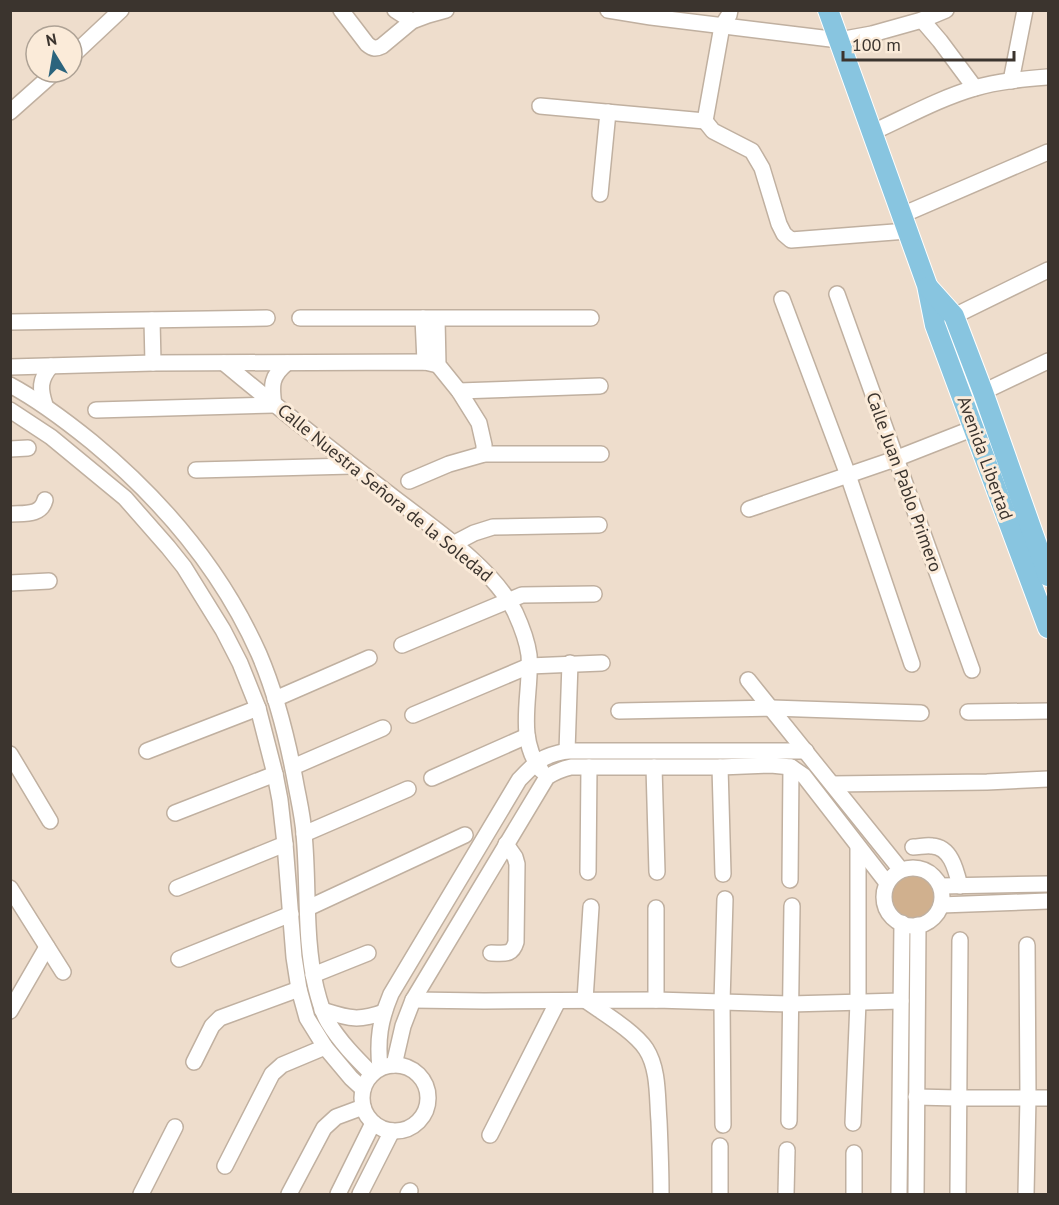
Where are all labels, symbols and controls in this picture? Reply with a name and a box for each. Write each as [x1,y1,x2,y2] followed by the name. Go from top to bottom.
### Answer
[24,24,84,84] north arrow
[843,24,1014,62] scale bar
[44,28,58,50] text: N
[852,33,901,56] text: 100 m
[861,389,948,575] street label: Calle Juan Pablo Primero
[952,393,1019,523] street label: Avenida Libertad
[273,399,498,587] street label: Calle Nuestra Señora de la Soledad

